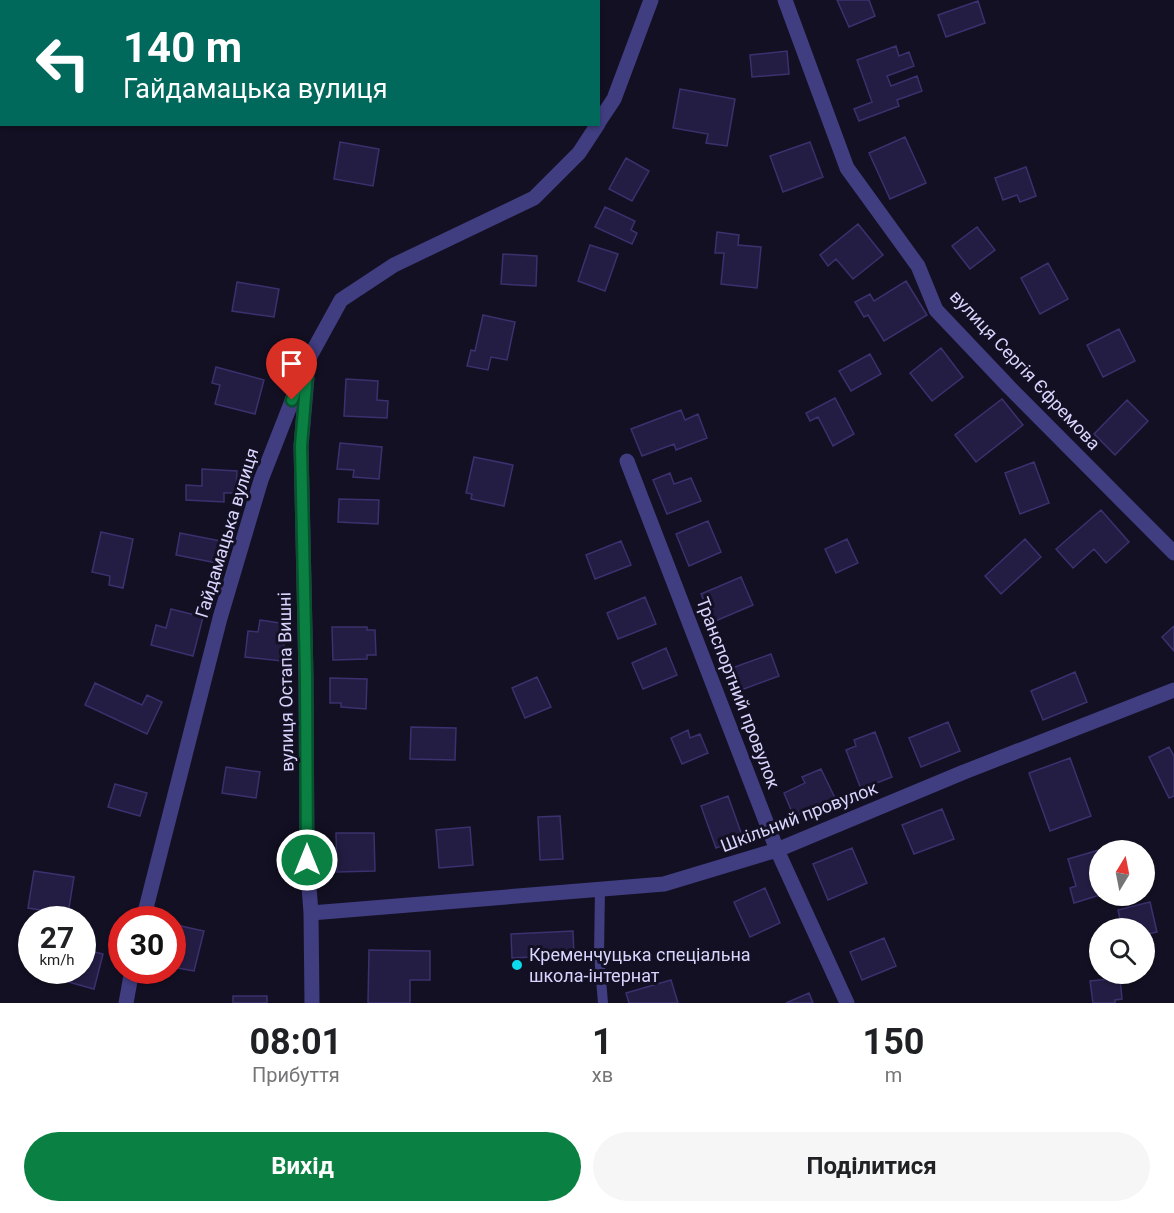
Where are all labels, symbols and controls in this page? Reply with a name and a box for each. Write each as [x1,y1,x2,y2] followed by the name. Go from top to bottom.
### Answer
[123,23,242,72] text: 140 m
[24,24,102,102] icon: left
[123,73,388,105] text: Гайдамацька вулиця
[946,286,1105,454] street label: вулиця Сергія Єфремова
[266,338,317,400] pin
[275,347,308,380] icon: arrive
[191,445,262,620] street label: Гайдамацька вулиця
[273,592,298,772] street label: вулиця Остапа Вишні
[692,594,785,792] street label: Транспортний провулок
[717,777,880,856] street label: Шкільний провулок
[275,828,339,892] position arrow
[1089,840,1155,906] north arrow
[1089,840,1155,984] map controls
[108,906,186,984] speed limit sign: 30
[1089,918,1155,984] button: search
[40,920,74,955] text: 27
[529,944,751,986] place label: Кременчуцька спеціальна школа-інтернат
[39,951,75,969] text: km/h
[510,958,524,972] marker: Кременчуцька спеціальна школа-інтернат
[249,1021,342,1063] text: 08:01
[592,1021,613,1063] text: 1
[863,1021,925,1063] text: 150
[252,1063,340,1087] text: Прибуття
[592,1063,613,1087] text: хв
[885,1063,902,1087] text: m
[24,1132,581,1201] button: Вихід
[593,1132,1150,1201] button: Поділитися

